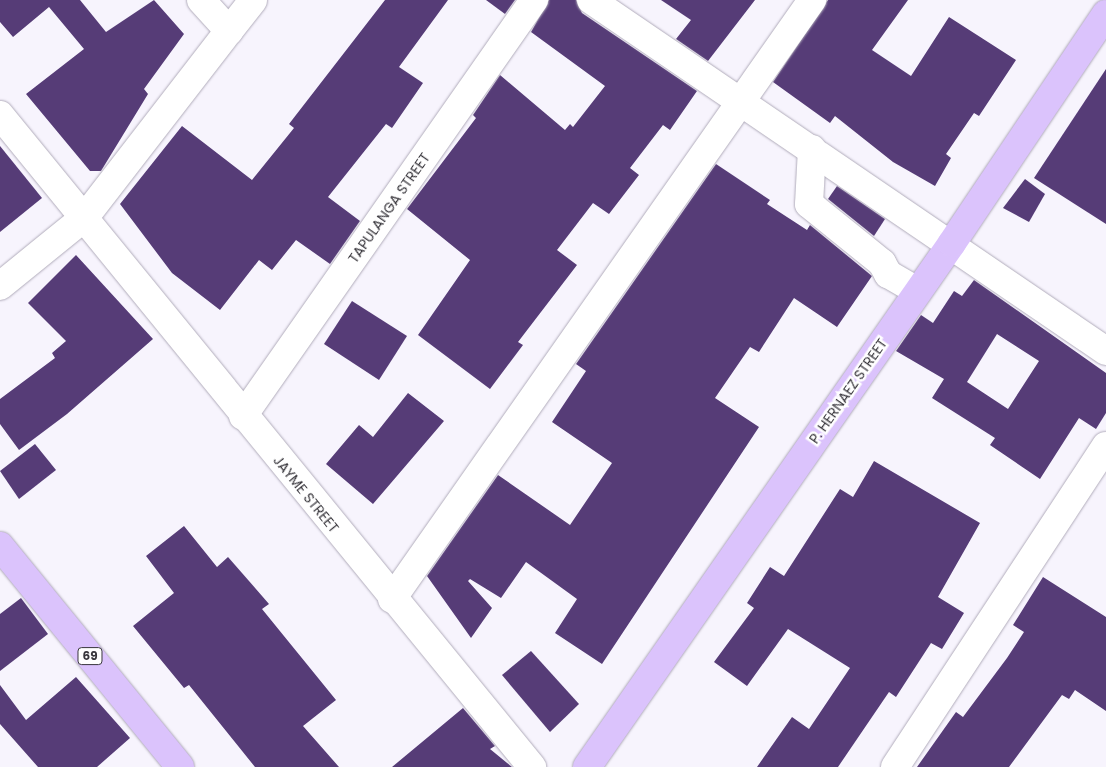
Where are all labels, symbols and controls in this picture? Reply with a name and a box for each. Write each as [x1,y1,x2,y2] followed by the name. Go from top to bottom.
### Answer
[345,150,433,266] street label: TAPULANGA STREET
[806,335,890,447] street label: P. HERNAEZ STREET
[270,452,342,536] street label: JAYME STREET
[76,646,104,666] road number: 69

